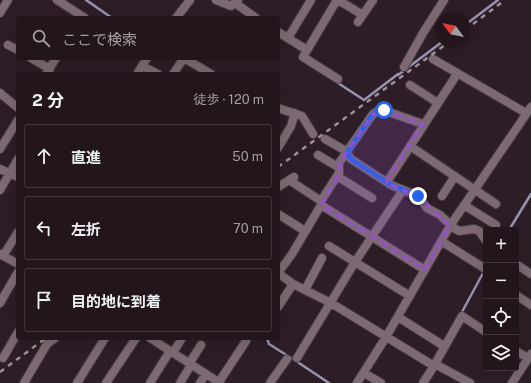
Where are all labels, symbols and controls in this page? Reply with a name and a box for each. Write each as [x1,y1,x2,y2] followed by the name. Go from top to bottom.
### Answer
[435,12,471,48] north arrow
[16,16,280,60] search box
[30,27,52,49] icon: search
[62,31,137,48] text: ここで検索
[32,90,64,110] text: 2 分
[193,92,264,107] text: 徒歩 · 120 m
[375,101,393,119] route start
[33,145,55,167] icon: ahead
[71,149,101,166] text: 直進
[232,149,263,164] text: 50 m
[409,187,427,205] route end
[33,217,55,239] icon: left
[71,221,101,238] text: 左折
[233,221,263,236] text: 70 m
[483,227,519,371] map controls
[483,227,519,263] button: +
[483,263,519,299] button: −
[33,289,55,311] icon: arrive
[71,293,161,310] text: 目的地に到着
[483,299,519,335] button: locate
[483,335,519,371] button: layers

